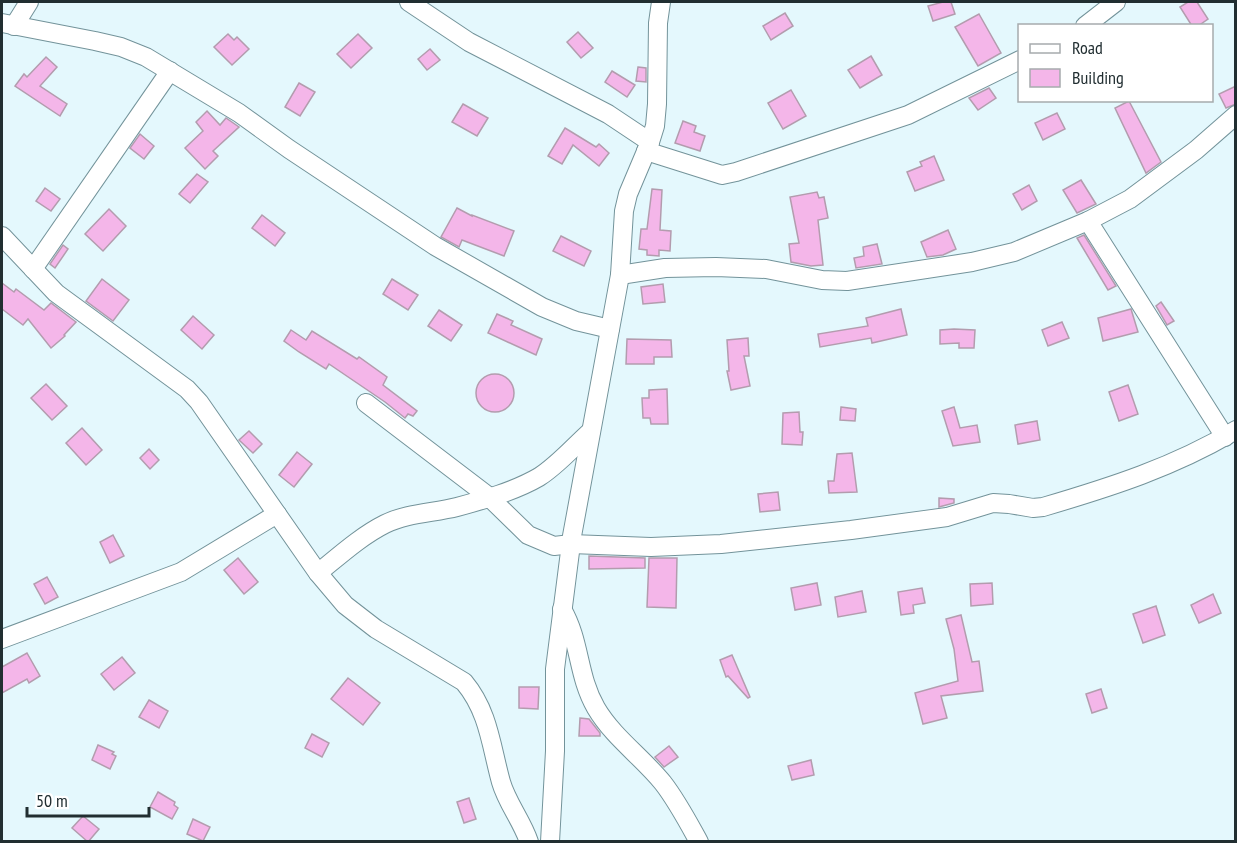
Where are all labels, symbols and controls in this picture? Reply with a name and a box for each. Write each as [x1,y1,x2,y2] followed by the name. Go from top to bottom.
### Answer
[1018,24,1213,102] legend
[1072,36,1103,59] text: Road
[1072,66,1124,89] text: Building
[27,780,148,818] scale bar
[36,789,68,812] text: 50 m

